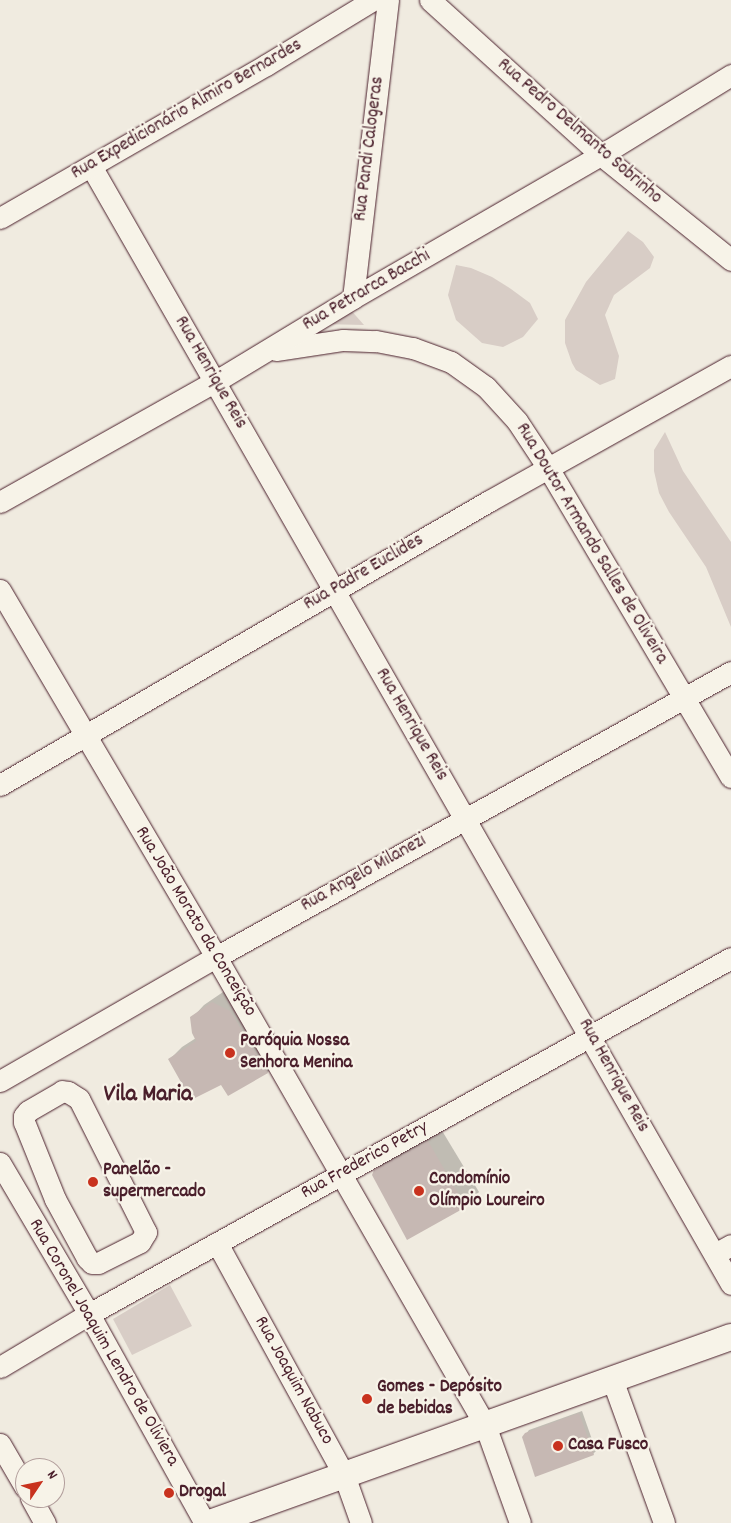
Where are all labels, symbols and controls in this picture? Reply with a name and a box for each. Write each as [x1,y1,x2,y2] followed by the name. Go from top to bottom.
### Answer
[68,34,306,186] street label: Rua Expedicionário Almiro Bernardes
[492,54,666,210] street label: Rua Pedro Delmanto Sobrinho
[350,75,390,223] street label: Rua Pandi Calogeras
[299,245,435,337] street label: Rua Petrarca Bacchi
[168,313,252,433] street label: Rua Henrique Reis
[510,419,672,669] street label: Rua Doutor Armando Salles de Oliveira
[300,529,428,617] street label: Rua Padre Euclides
[369,665,453,785] street label: Rua Henrique Reis
[129,823,261,1021] street label: Rua João Morato da Conceição
[297,830,431,918] street label: Rua Angelo Milanezi
[572,1015,654,1137] street label: Rua Henrique Reis
[240,1031,352,1075] place label: Paróquia Nossa Senhora Menina
[224,1047,236,1059] marker: Paróquia Nossa Senhora Menina
[104,1082,192,1110] district label: Vila Maria
[298,1117,432,1205] street label: Rua Frederico Petry
[103,1160,206,1204] place label: Panelão - supermercado
[429,1169,545,1213] place label: Condomínio Olímpio Loureiro
[87,1176,99,1188] marker: Panelão - supermercado
[413,1185,425,1197] marker: Condomínio Olímpio Loureiro
[23,1215,183,1471] street label: Rua Coronel Joaquim Lendro de Oliviera
[248,1313,338,1449] street label: Rua Joaquim Nabuco
[377,1377,502,1421] place label: Gomes - Depósito de bebidas
[361,1393,373,1405] marker: Gomes - Depósito de bebidas
[568,1435,648,1457] place label: Casa Fusco
[552,1440,564,1452] marker: Casa Fusco
[15,1458,65,1508] north arrow
[41,1467,62,1484] text: N
[179,1482,226,1504] place label: Drogal
[163,1487,175,1499] marker: Drogal

